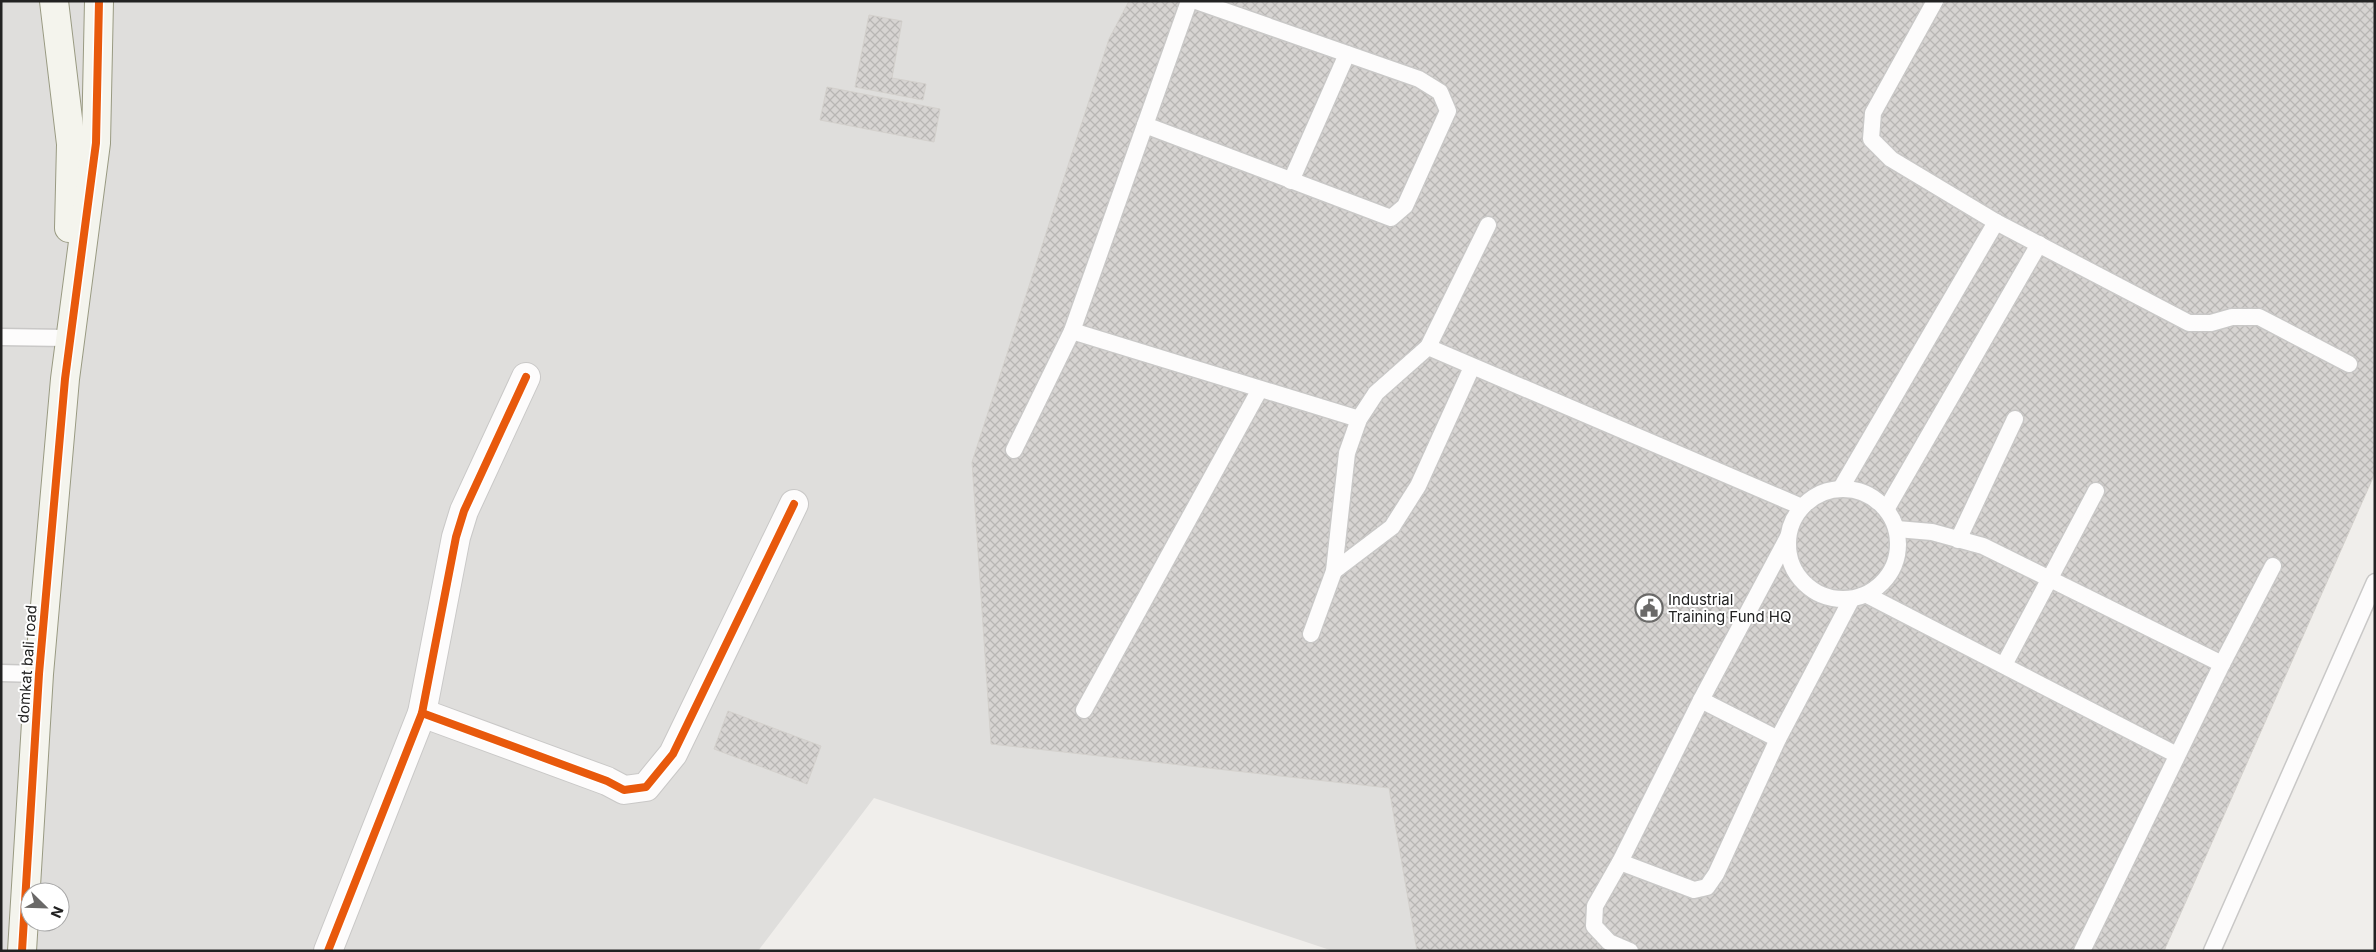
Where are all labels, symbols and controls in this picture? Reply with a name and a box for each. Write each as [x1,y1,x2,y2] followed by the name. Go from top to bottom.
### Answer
[1668,590,1791,626] place label: Industrial Training Fund HQ
[1634,593,1664,623] public building icon: Industrial Training Fund HQ
[13,604,41,724] street label: domkat bali road
[20,882,70,932] north arrow
[48,904,67,921] text: N

